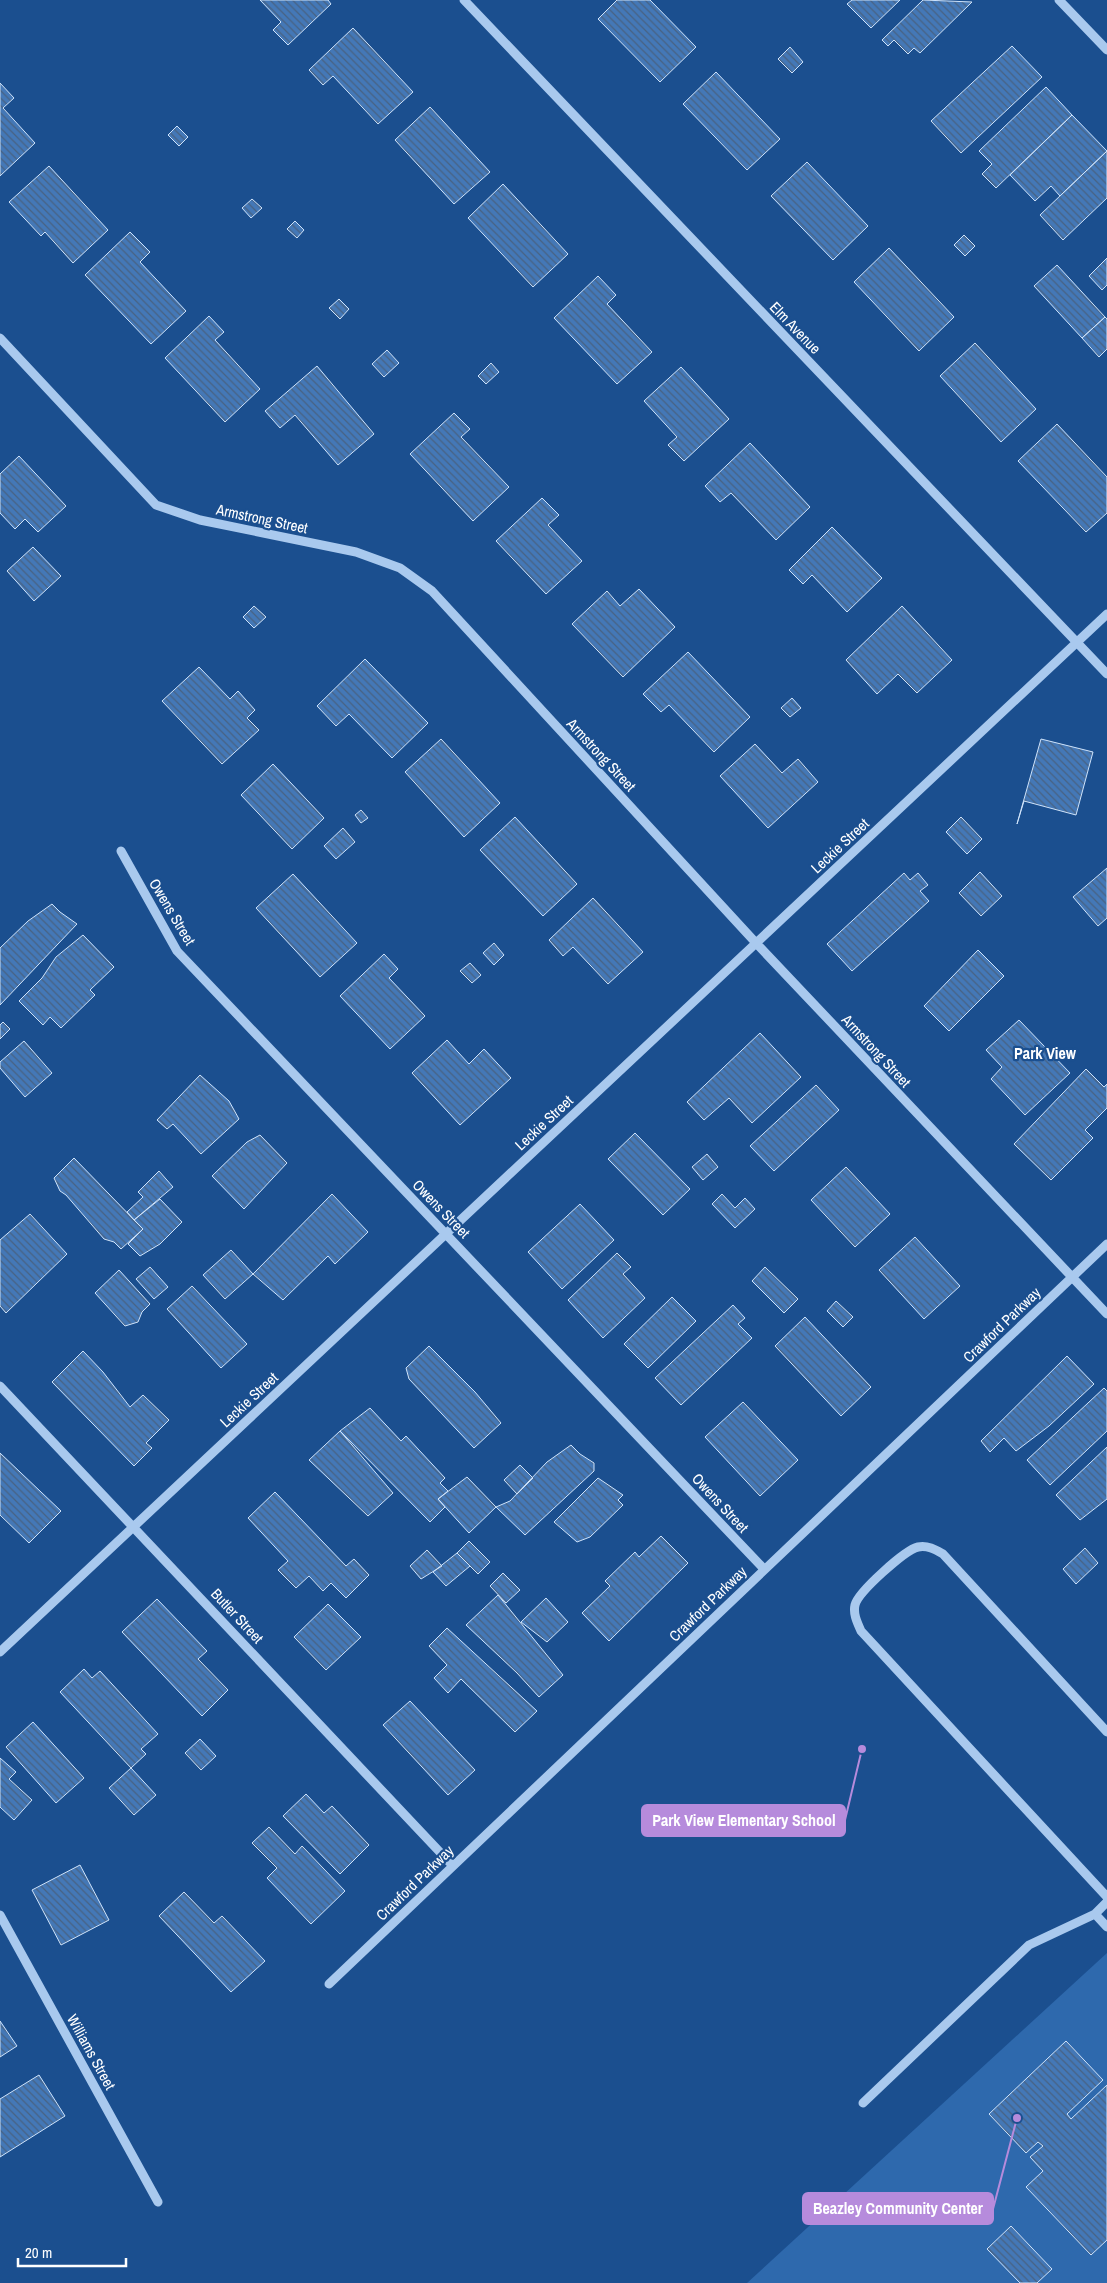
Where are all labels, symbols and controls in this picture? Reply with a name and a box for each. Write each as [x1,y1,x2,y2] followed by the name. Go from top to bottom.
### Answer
[765,297,826,359] street label: Elm Avenue
[213,498,310,539] street label: Armstrong Street
[561,713,641,796] street label: Armstrong Street
[806,813,874,878] street label: Leckie Street
[144,874,201,950] street label: Owens Street
[836,1009,916,1092] street label: Armstrong Street
[1014,1042,1077,1064] district label: Park View
[510,1090,578,1155] street label: Leckie Street
[408,1175,475,1243] street label: Owens Street
[958,1282,1046,1367] street label: Crawford Parkway
[215,1367,283,1432] street label: Leckie Street
[687,1468,754,1537] street label: Owens Street
[664,1561,752,1646] street label: Crawford Parkway
[206,1583,269,1648] street label: Butler Street
[642,1805,845,1836] callout: Park View Elementary School
[652,1809,836,1831] text: Park View Elementary School
[371,1840,459,1925] street label: Crawford Parkway
[62,2010,121,2094] street label: Williams Street
[803,2193,993,2224] callout: Beazley Community Center
[813,2197,984,2219] text: Beazley Community Center
[18,2236,125,2268] scale bar
[25,2242,52,2263] text: 20 m

